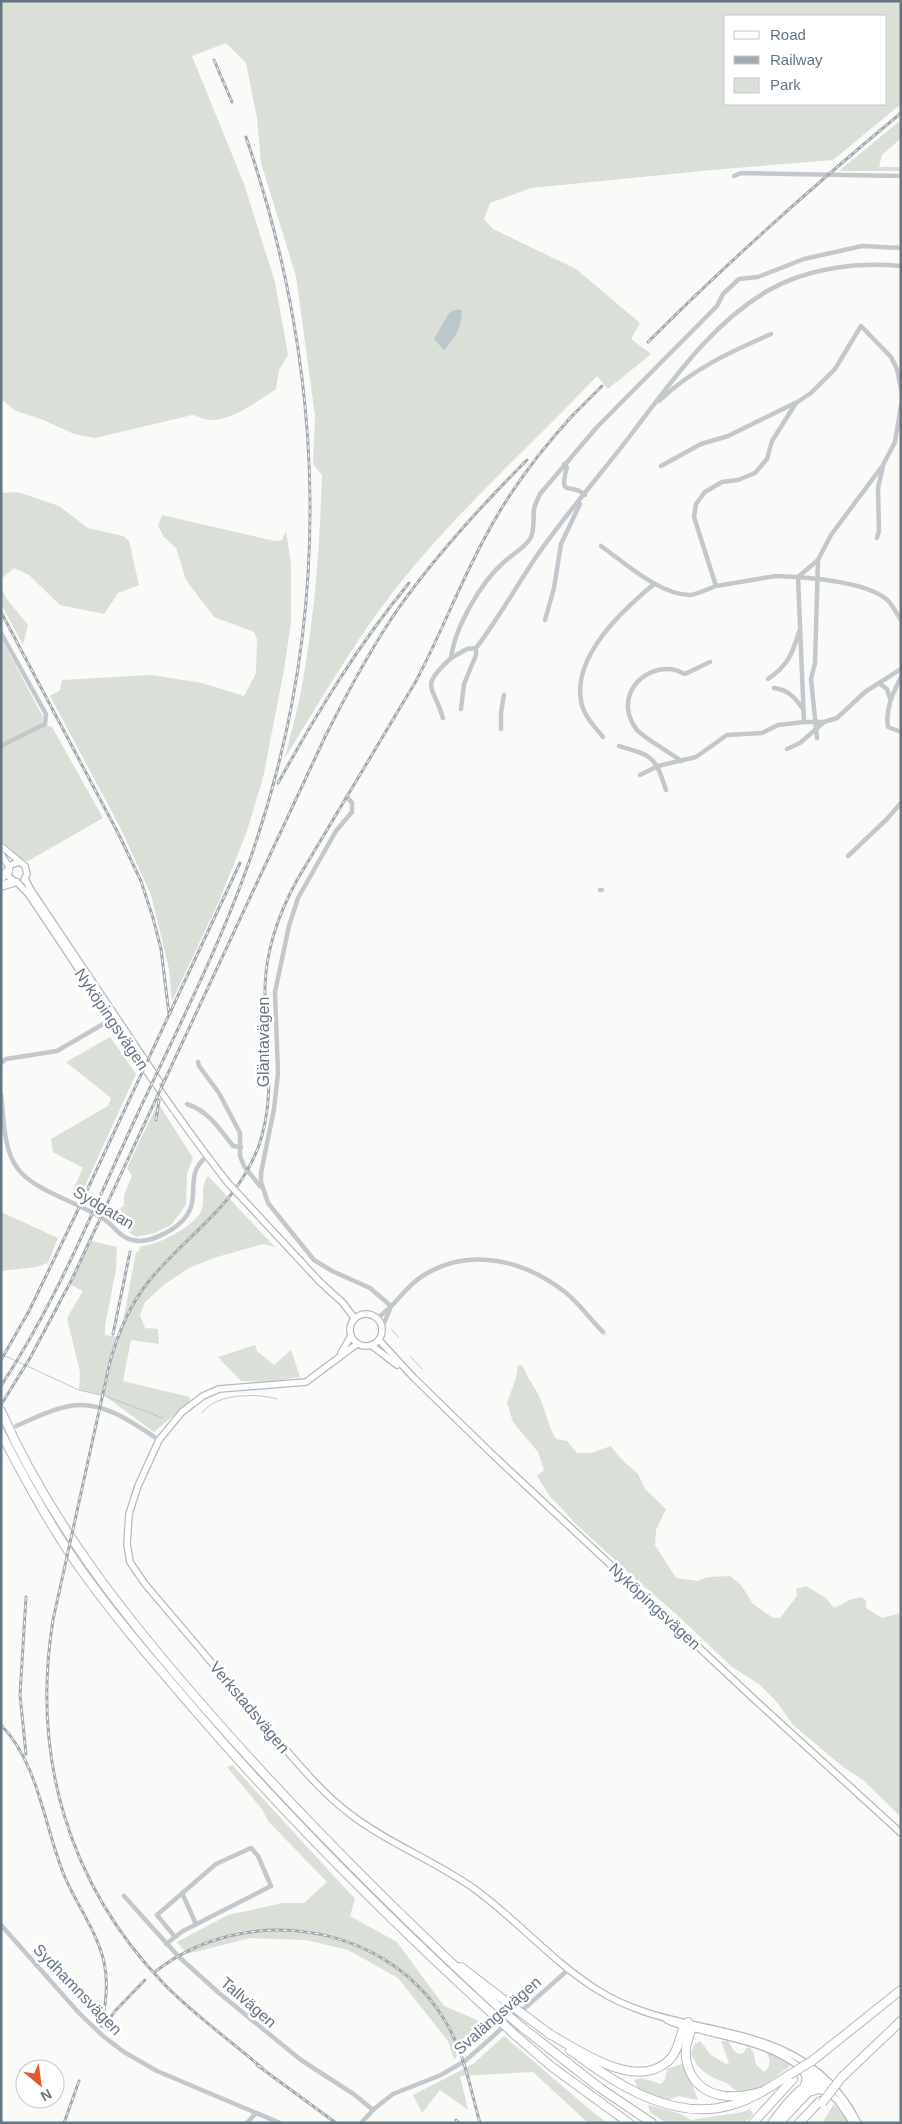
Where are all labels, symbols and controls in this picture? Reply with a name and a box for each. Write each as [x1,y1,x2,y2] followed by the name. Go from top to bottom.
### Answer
[724,15,887,105] legend
[770,26,806,43] text: Road
[770,51,823,68] text: Railway
[770,76,801,93] text: Park
[71,965,152,1073] street label: Nyköpingsvägen
[255,997,272,1087] street label: Gläntavägen
[70,1183,137,1232] street label: Sydgatan
[606,1560,704,1653] street label: Nyköpingsvägen
[207,1658,293,1756] street label: Verkstadsvägen
[30,1941,125,2038] street label: Sydhamnsvägen
[450,1973,544,2058] street label: Svalängsvägen
[218,1974,280,2031] street label: Tallvägen
[15,2059,65,2109] north arrow
[38,2086,55,2105] text: N

